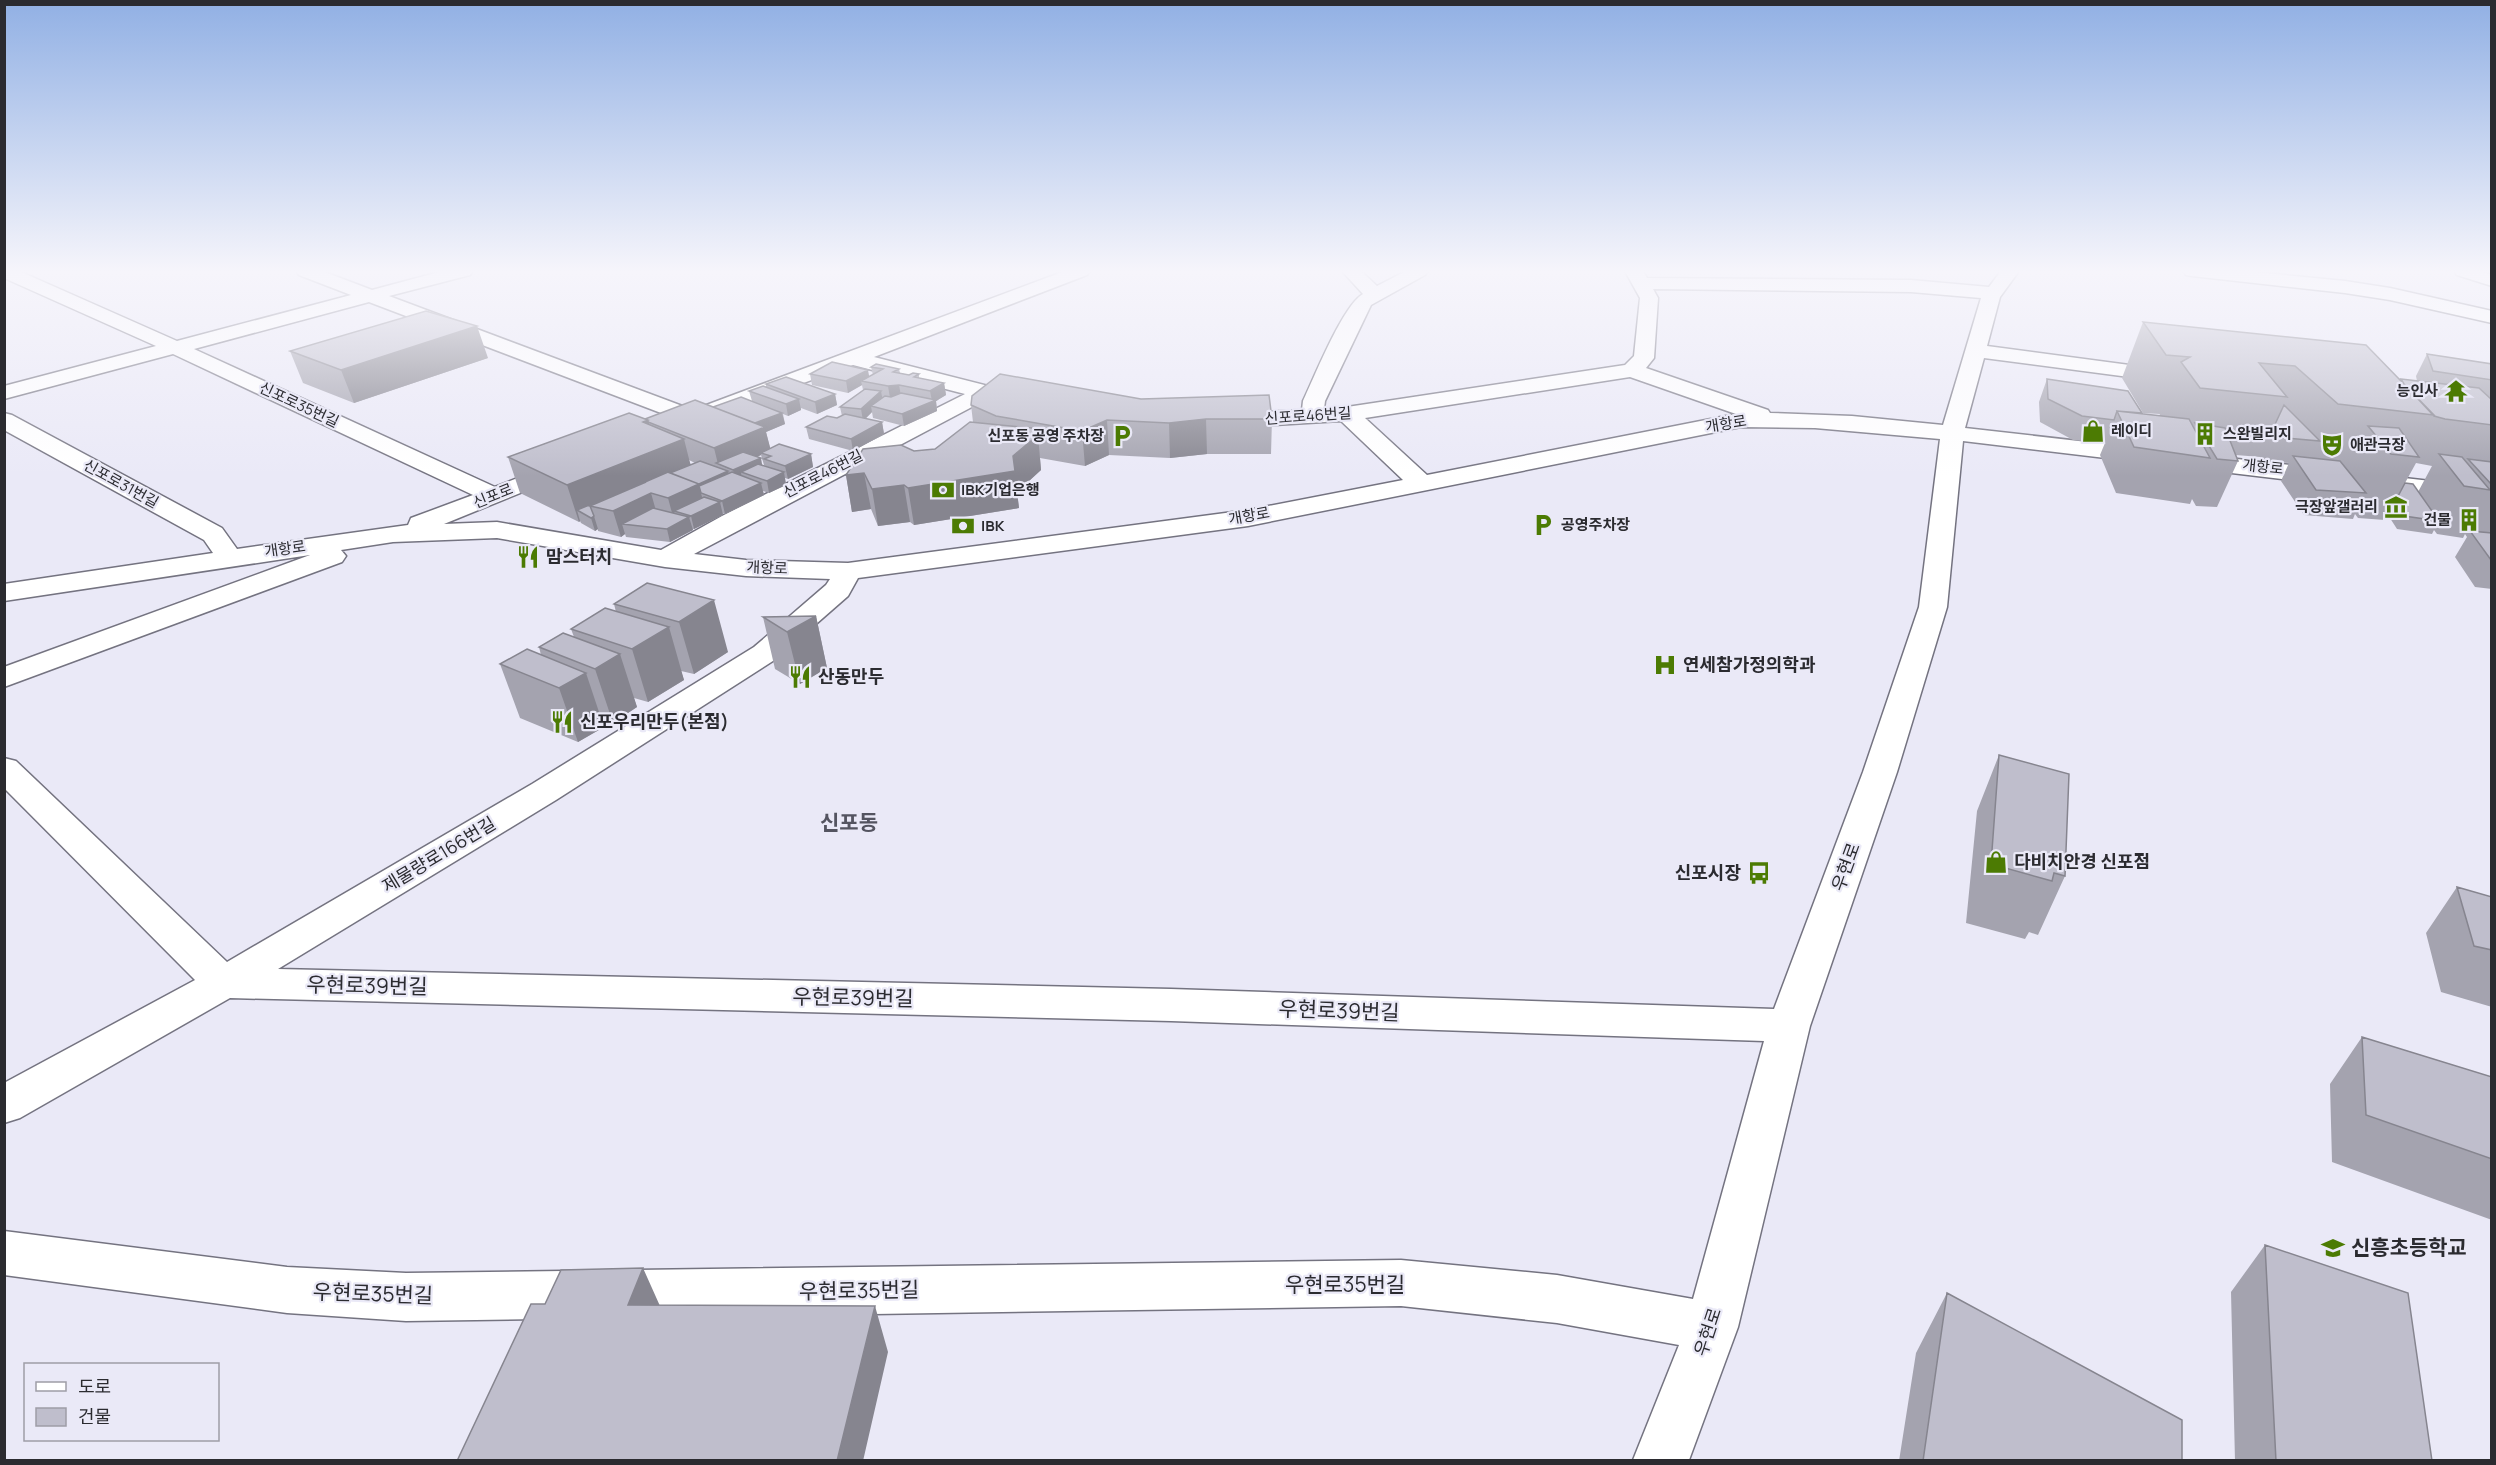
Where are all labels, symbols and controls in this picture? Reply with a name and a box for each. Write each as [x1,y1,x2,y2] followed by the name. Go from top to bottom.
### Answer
[256,377,343,432] street label: 신포로35번길
[2443,378,2469,404] temple icon: 능인사
[2397,380,2438,401] place label: 능인사
[1264,402,1352,429] street label: 신포로46번길
[1704,410,1748,437] street label: 개항로
[2080,418,2106,444] shop icon: 레이디
[2111,420,2152,441] place label: 레이디
[2192,421,2218,447] building icon: 스완빌리지
[1109,423,1135,449] parking icon: 신포동 공영 주차장
[2223,423,2292,444] place label: 스완빌리지
[988,425,1104,446] place label: 신포동 공영 주차장
[2319,432,2345,458] theatre icon: 애관극장
[2350,434,2405,455] place label: 애관극장
[779,444,866,503] street label: 신포로46번길
[80,454,163,513] street label: 신포로31번길
[2241,454,2285,479] street label: 개항로
[930,477,956,503] bank icon: IBK기업은행
[470,478,516,513] street label: 신포로
[961,479,1040,500] place label: IBK기업은행
[2383,494,2409,520] museum icon: 극장앞갤러리
[2295,496,2378,517] place label: 극장앞갤러리
[1227,502,1271,529] street label: 개항로
[2456,507,2482,533] building icon: 건물
[2423,509,2451,530] place label: 건물
[1530,512,1556,538] parking icon: 공영주차장
[950,513,976,539] bank icon: IBK
[1561,514,1630,535] place label: 공영주차장
[981,515,1005,536] place label: IBK
[263,535,307,562] street label: 개항로
[515,544,541,570] restaurant icon: 맘스터치
[546,544,612,568] place label: 맘스터치
[746,556,788,579] street label: 개항로
[1652,652,1678,678] hospital icon: 연세참가정의학과
[1683,652,1816,676] place label: 연세참가정의학과
[787,664,813,690] restaurant icon: 산동만두
[818,664,884,688] place label: 산동만두
[549,709,575,735] restaurant icon: 신포우리만두(본점)
[580,709,729,733] place label: 신포우리만두(본점)
[820,808,878,836] district label: 신포동
[377,811,500,898] street label: 제물량로166번길
[1825,839,1865,894] street label: 우현로
[1983,849,2009,875] shop icon: 다비치안경 신포점
[2014,849,2150,873] place label: 다비치안경 신포점
[1675,860,1741,884] place label: 신포시장
[1746,860,1772,886] bus stop icon: 신포시장
[306,970,428,1000] street label: 우현로39번길
[792,982,914,1012] street label: 우현로39번길
[1278,994,1400,1026] street label: 우현로39번길
[2351,1233,2467,1261] place label: 신흥초등학교
[2320,1235,2346,1261] school or university icon: 신흥초등학교
[1285,1270,1405,1298] street label: 우현로35번길
[799,1275,919,1305] street label: 우현로35번길
[312,1277,434,1309] street label: 우현로35번길
[1688,1304,1726,1359] street label: 우현로
[24,1363,219,1441] legend
[78,1374,111,1398] text: 도로
[78,1404,111,1428] text: 건물

